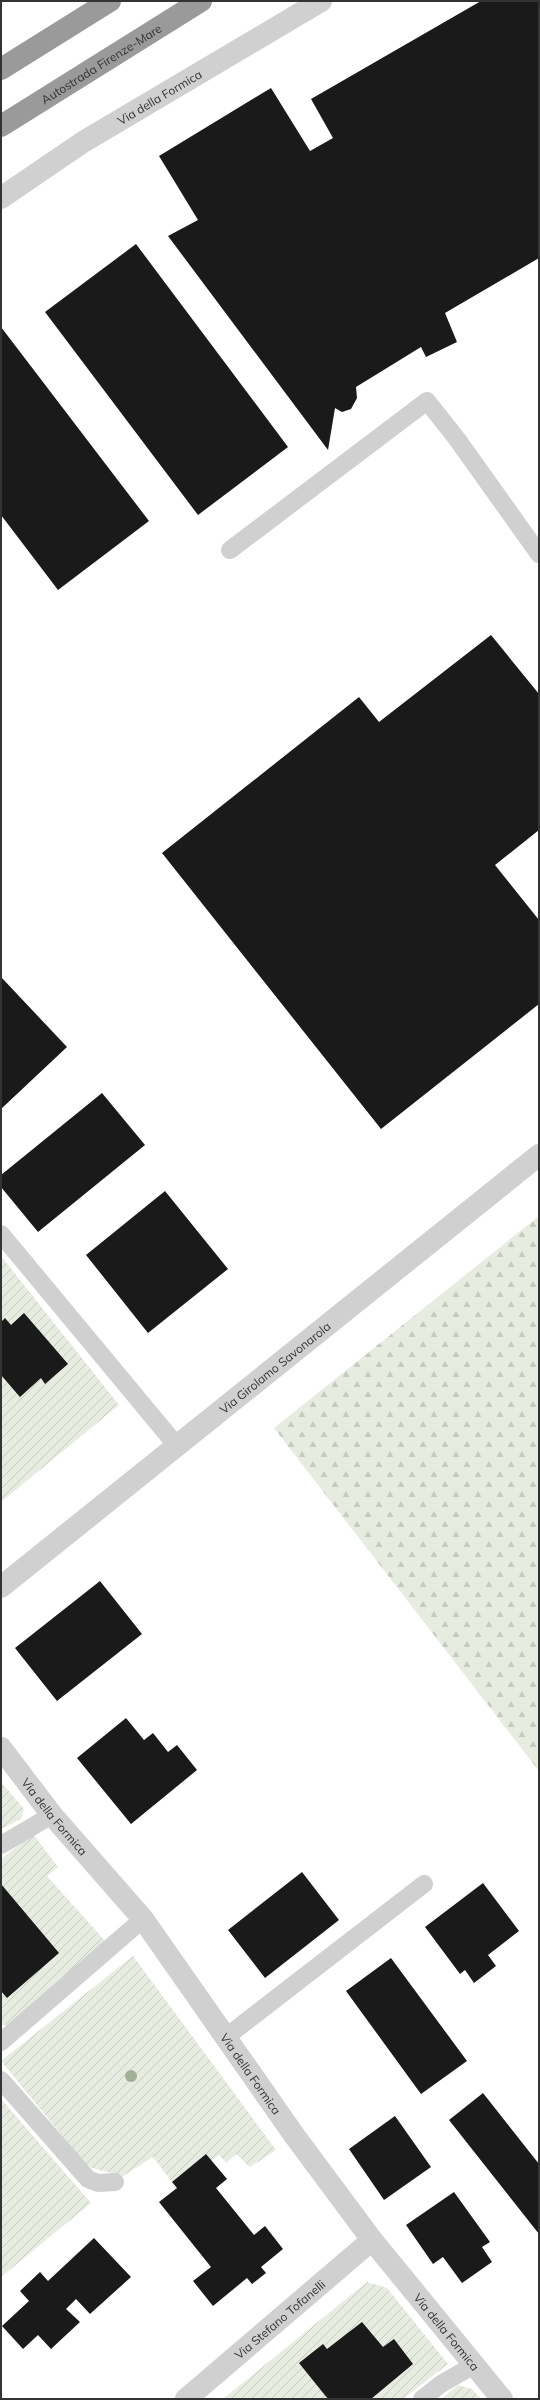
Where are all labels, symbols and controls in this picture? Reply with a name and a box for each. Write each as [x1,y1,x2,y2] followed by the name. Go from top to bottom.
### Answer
[38,20,164,107] street label: Autostrada Firenze-Mare
[114,66,204,128] street label: Via della Formica
[216,1318,333,1416] street label: Via Girolamo Savonarola
[19,1775,91,1858] street label: Via della Formica
[218,2030,285,2117] street label: Via della Formica
[231,2276,328,2362] street label: Via Stefano Tofanelli
[411,2290,483,2373] street label: Via della Formica

